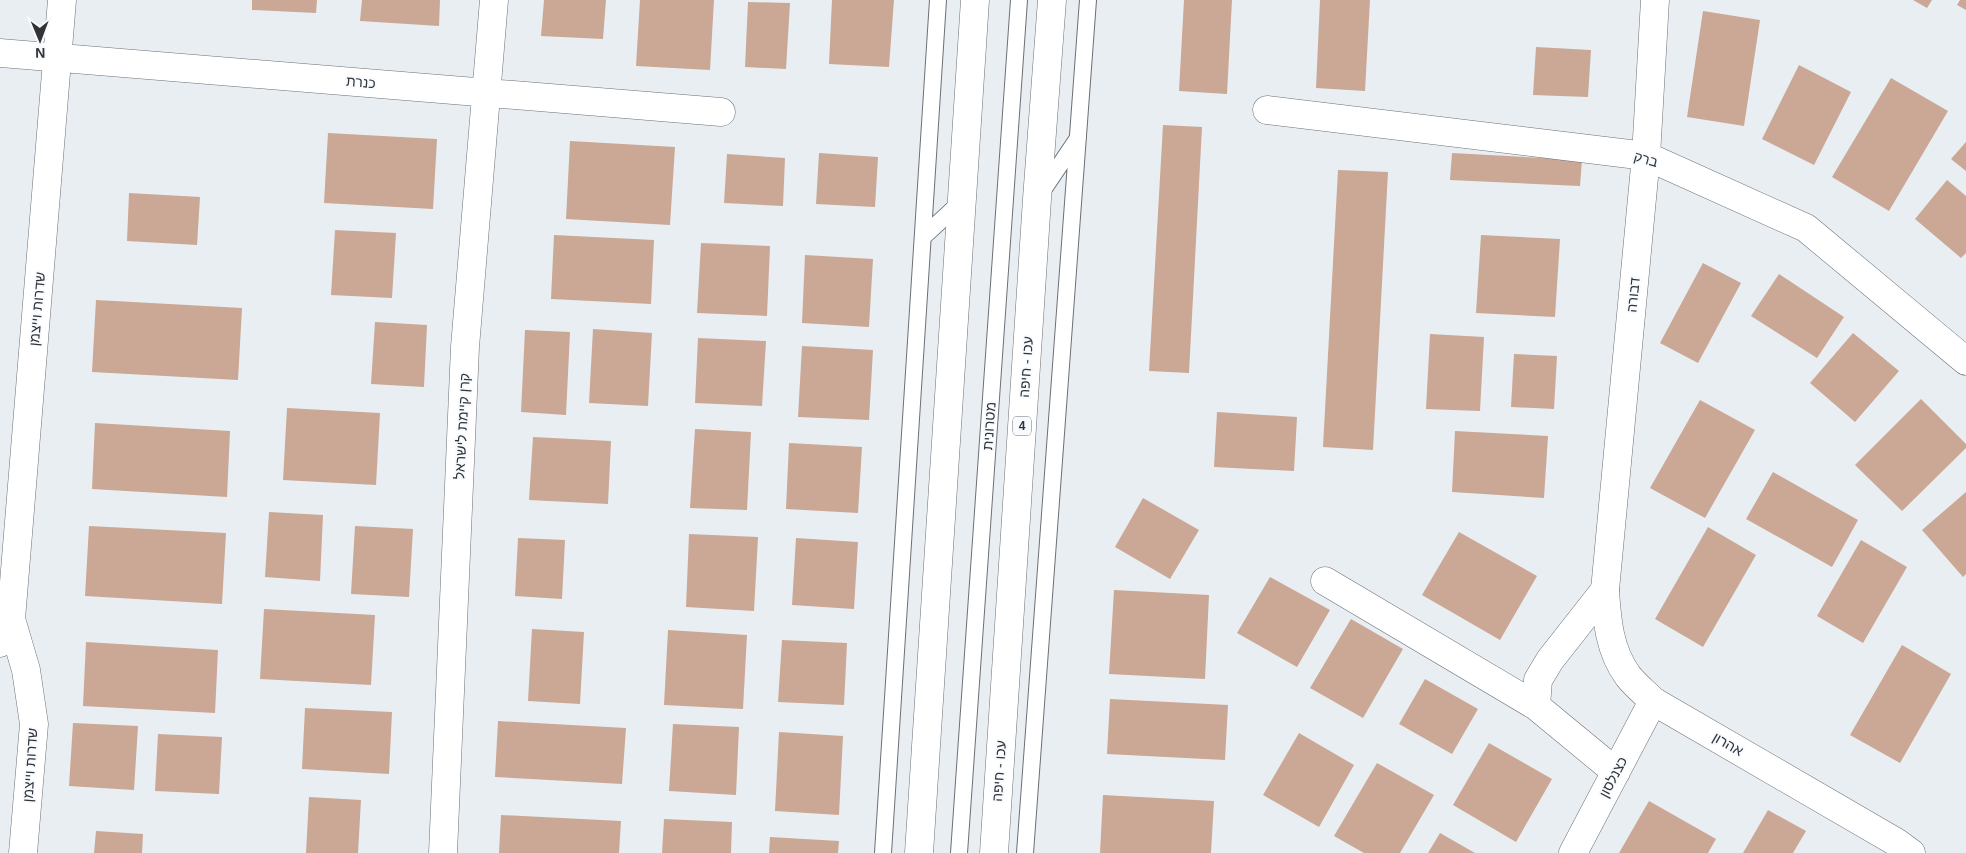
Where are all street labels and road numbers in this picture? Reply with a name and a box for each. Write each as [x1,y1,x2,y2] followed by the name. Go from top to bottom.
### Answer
[346,73,376,91] street label: כנרת
[1632,148,1660,170] street label: ברק
[26,271,48,347] street label: שדרות וייצמן
[1623,276,1643,313] street label: דבורה
[1016,336,1036,398] street label: עכו - חיפה
[451,372,473,480] street label: קרן קיימת לישראל
[979,401,999,451] street label: מטרונית
[1013,416,1031,436] road number: 4
[19,727,41,803] street label: שדרות וייצמן
[1710,729,1746,759] street label: אהרון
[989,740,1009,802] street label: עכו - חיפה
[1596,754,1630,800] street label: כצנלסון

